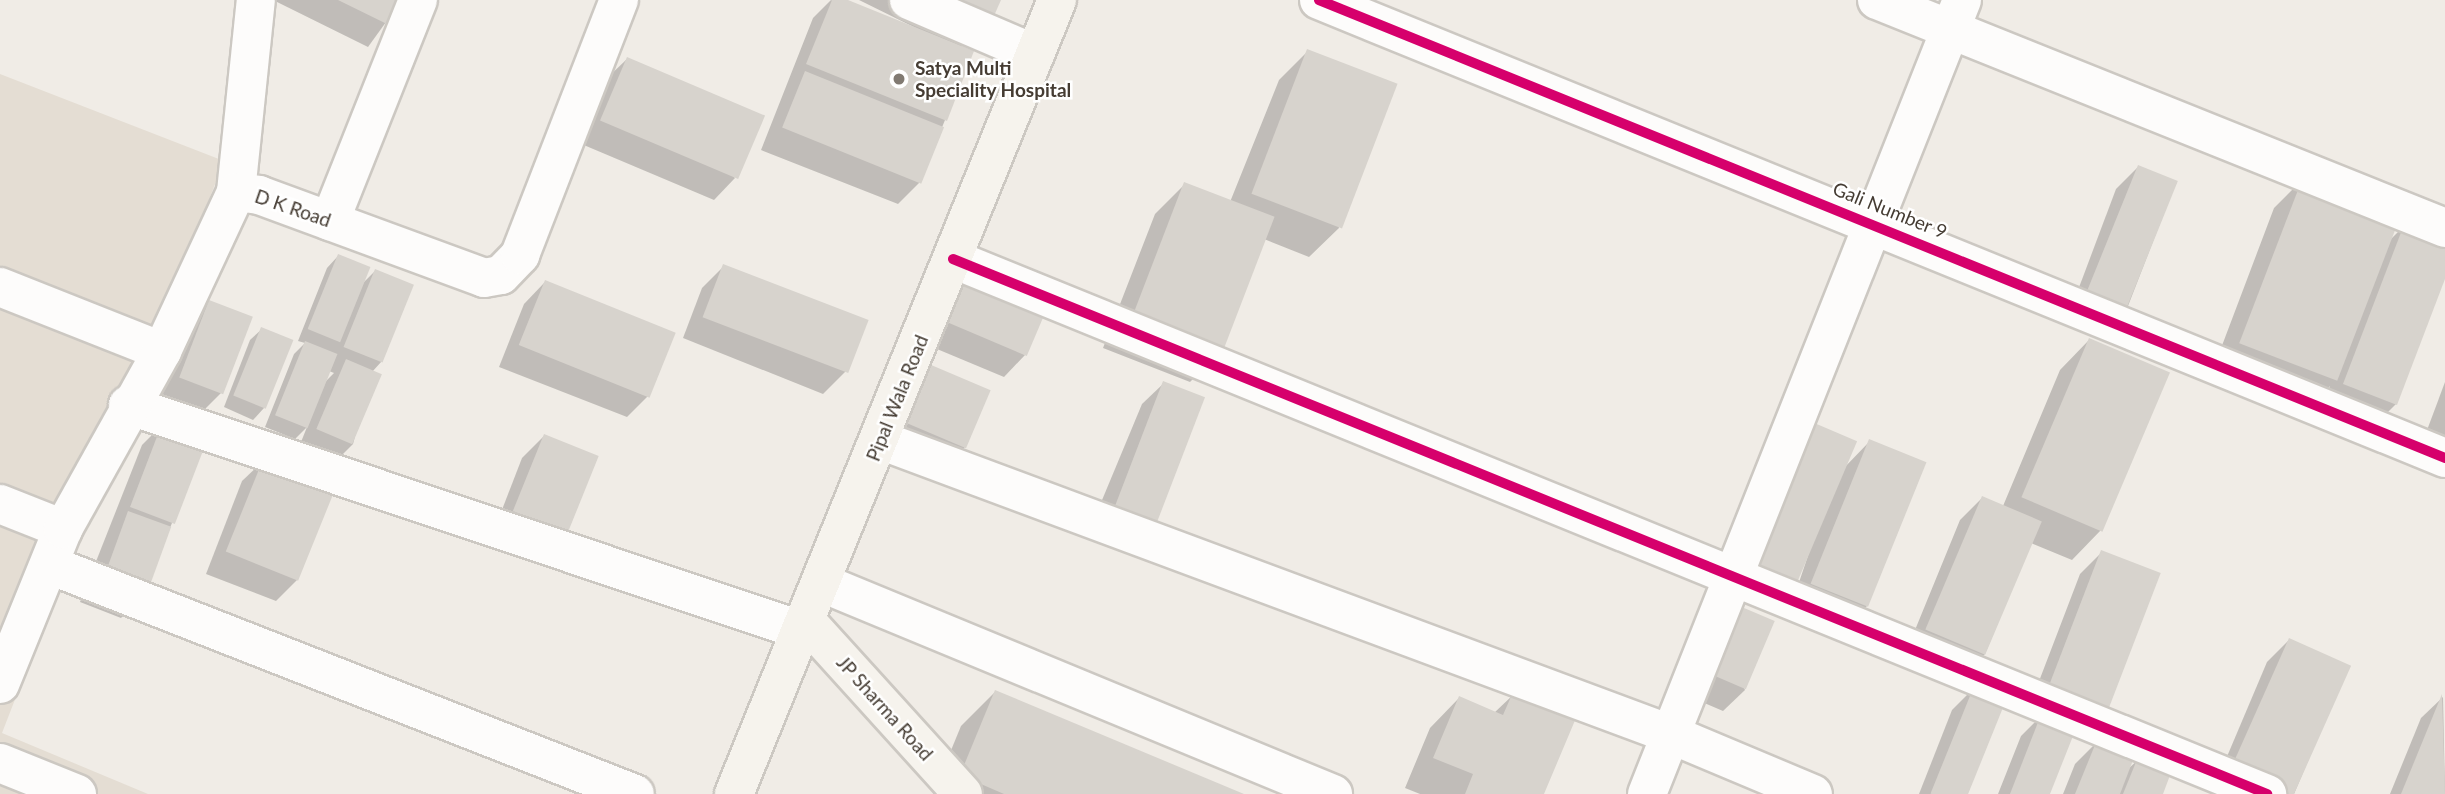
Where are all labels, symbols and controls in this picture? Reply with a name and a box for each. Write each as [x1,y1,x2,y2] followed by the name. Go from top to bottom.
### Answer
[915,57,1072,101] place label: Satya Multi Speciality Hospital
[889,69,909,89] marker: Satya Multi Speciality Hospital
[1830,177,1950,243] street label: Gali Number 9
[252,184,334,232] street label: D K Road
[861,331,933,465] street label: Pipal Wala Road
[832,651,938,765] street label: JP Sharma Road

